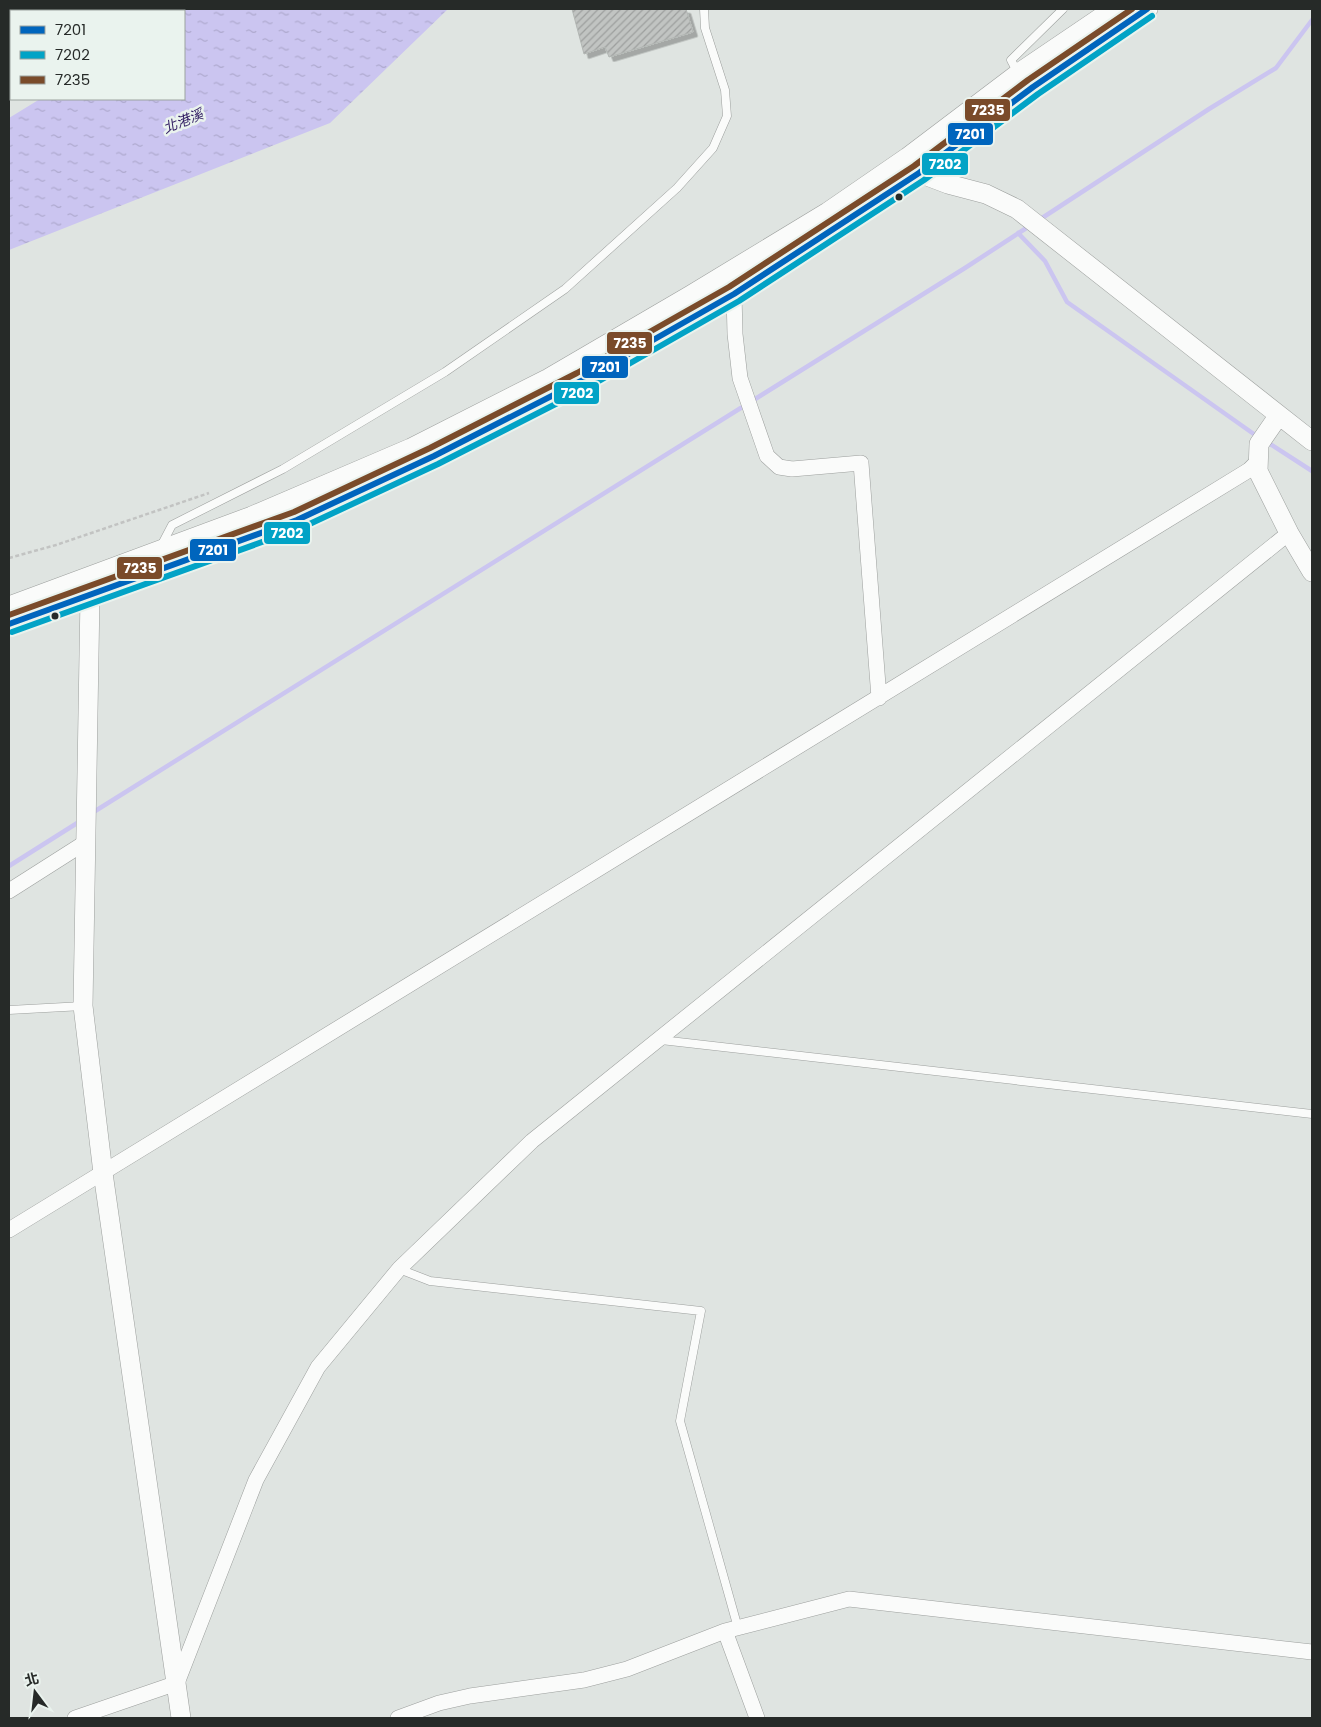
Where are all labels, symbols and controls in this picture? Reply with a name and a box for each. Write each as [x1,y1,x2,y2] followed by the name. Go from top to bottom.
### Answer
[10,10,185,100] legend
[55,19,86,40] text: 7201
[55,44,90,65] text: 7202
[55,69,90,90] text: 7235
[964,98,1011,122] line badge: 7235
[971,100,1005,120] text: 7235
[160,103,208,138] water label: 北港溪
[947,122,994,146] line badge: 7201
[955,124,985,144] text: 7201
[921,152,969,176] line badge: 7202
[929,154,961,174] text: 7202
[894,192,904,202] unlabelled marker
[606,331,653,355] line badge: 7235
[613,333,647,353] text: 7235
[581,355,629,379] line badge: 7201
[590,357,620,377] text: 7201
[553,381,600,405] line badge: 7202
[561,383,593,403] text: 7202
[263,521,311,545] line badge: 7202
[271,523,303,543] text: 7202
[189,538,237,562] line badge: 7201
[198,540,228,560] text: 7201
[116,556,163,580] line badge: 7235
[123,558,157,578] text: 7235
[50,611,60,621] unlabelled marker
[10,1667,60,1717] north arrow
[22,1668,41,1691] text: 北

